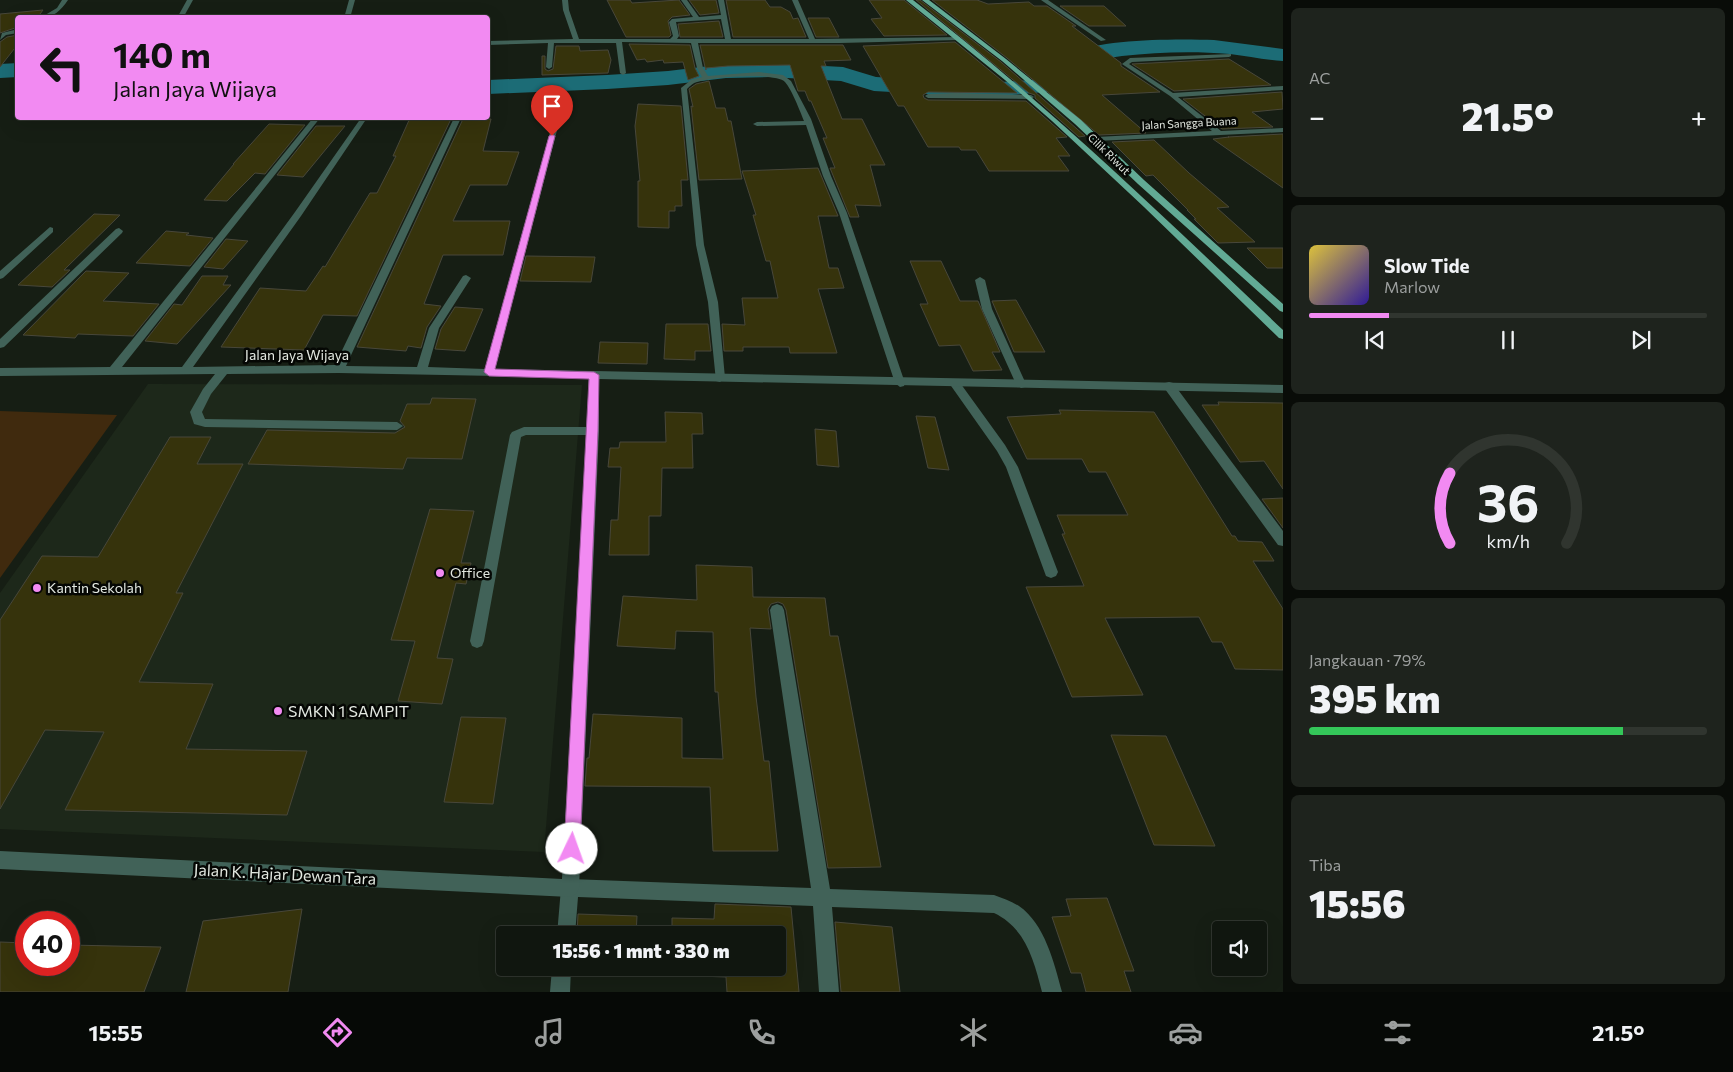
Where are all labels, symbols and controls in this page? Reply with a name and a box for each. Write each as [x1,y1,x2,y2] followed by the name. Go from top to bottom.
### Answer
[113,32,211,75] text: 140 m
[30,35,95,100] icon: left
[1309,68,1331,87] text: AC
[113,75,277,102] text: Jalan Jaya Wijaya
[531,85,573,136] pin
[538,92,566,120] icon: arrive
[1461,92,1554,139] text: 21.5°
[1309,99,1325,133] text: −
[1691,99,1707,133] text: +
[1141,114,1237,132] street label: Jalan Sangga Buana
[1086,130,1134,177] street label: Cilik Riwut
[1384,254,1470,277] text: Slow Tide
[1384,277,1440,296] text: Marlow
[1361,326,1389,354] icon: previous
[1494,326,1522,354] icon: pause
[1627,326,1655,354] icon: next
[245,346,349,363] street label: Jalan Jaya Wijaya
[1477,469,1539,533] text: 36
[1486,530,1530,552] text: km/h
[450,564,490,581] place label: Office
[434,567,446,579] marker: Office
[47,579,142,596] place label: Kantin Sekolah
[31,582,43,594] marker: Kantin Sekolah
[1309,650,1425,669] text: Jangkauan · 79%
[1309,674,1440,721] text: 395 km
[288,701,409,720] place label: SMKN 1 SAMPIT
[272,705,284,717] marker: SMKN 1 SAMPIT
[545,822,597,874] position arrow
[1309,855,1341,874] text: Tiba
[193,859,377,888] street label: Jalan K. Hajar Dewan Tara
[1309,879,1406,926] text: 15:56
[15,911,80,976] speed limit sign: 40
[1212,921,1267,976] map controls
[1212,921,1267,976] button: sound
[553,939,729,962] text: 15:56 · 1 mnt · 330 m
[320,1015,355,1050] icon: directions
[532,1015,567,1050] icon: music
[744,1015,779,1050] icon: phone
[956,1015,991,1050] icon: climate
[1168,1015,1203,1050] icon: car
[1380,1015,1415,1050] icon: filters
[89,1019,143,1046] text: 15:55
[1592,1019,1644,1046] text: 21.5°

